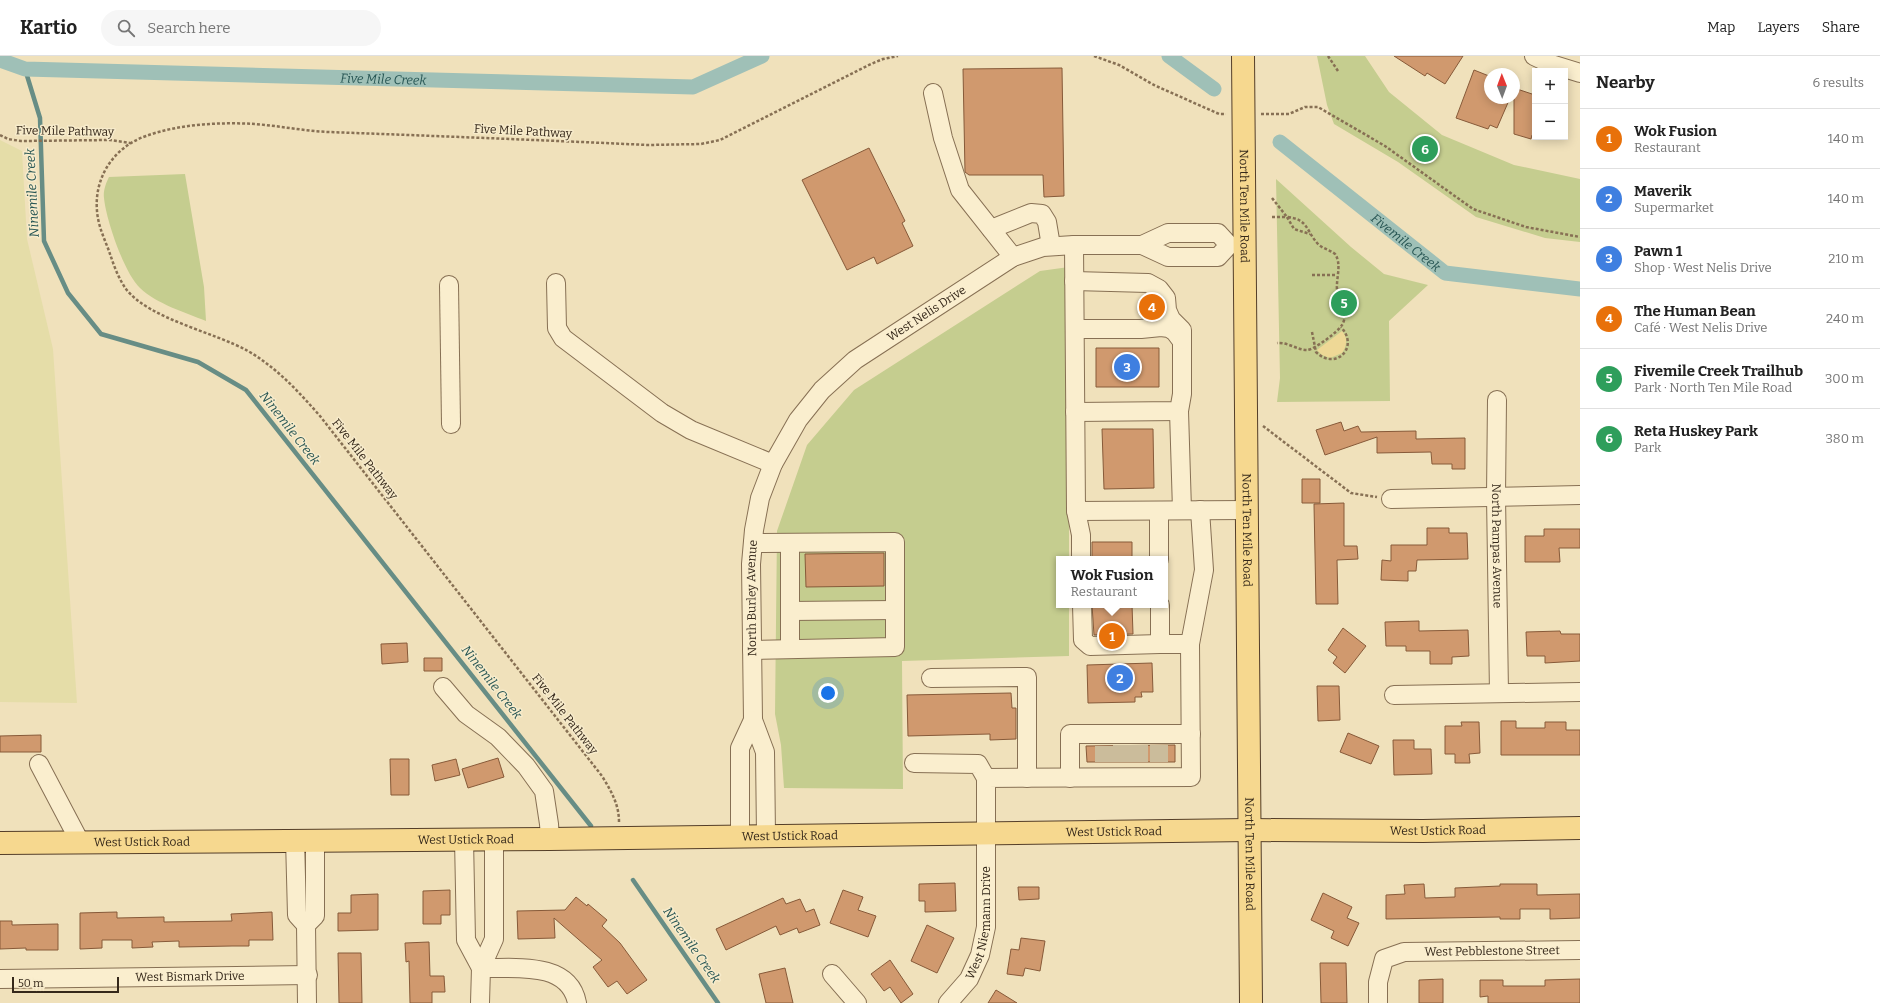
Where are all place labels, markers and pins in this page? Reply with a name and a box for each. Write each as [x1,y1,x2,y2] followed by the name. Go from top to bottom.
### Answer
[1412,134,1438,164] pin: 6
[1331,288,1357,318] pin: 5
[1139,292,1165,322] pin: 4
[1114,352,1140,382] pin: 3
[1099,621,1125,651] pin: 1
[1107,663,1133,693] pin: 2

